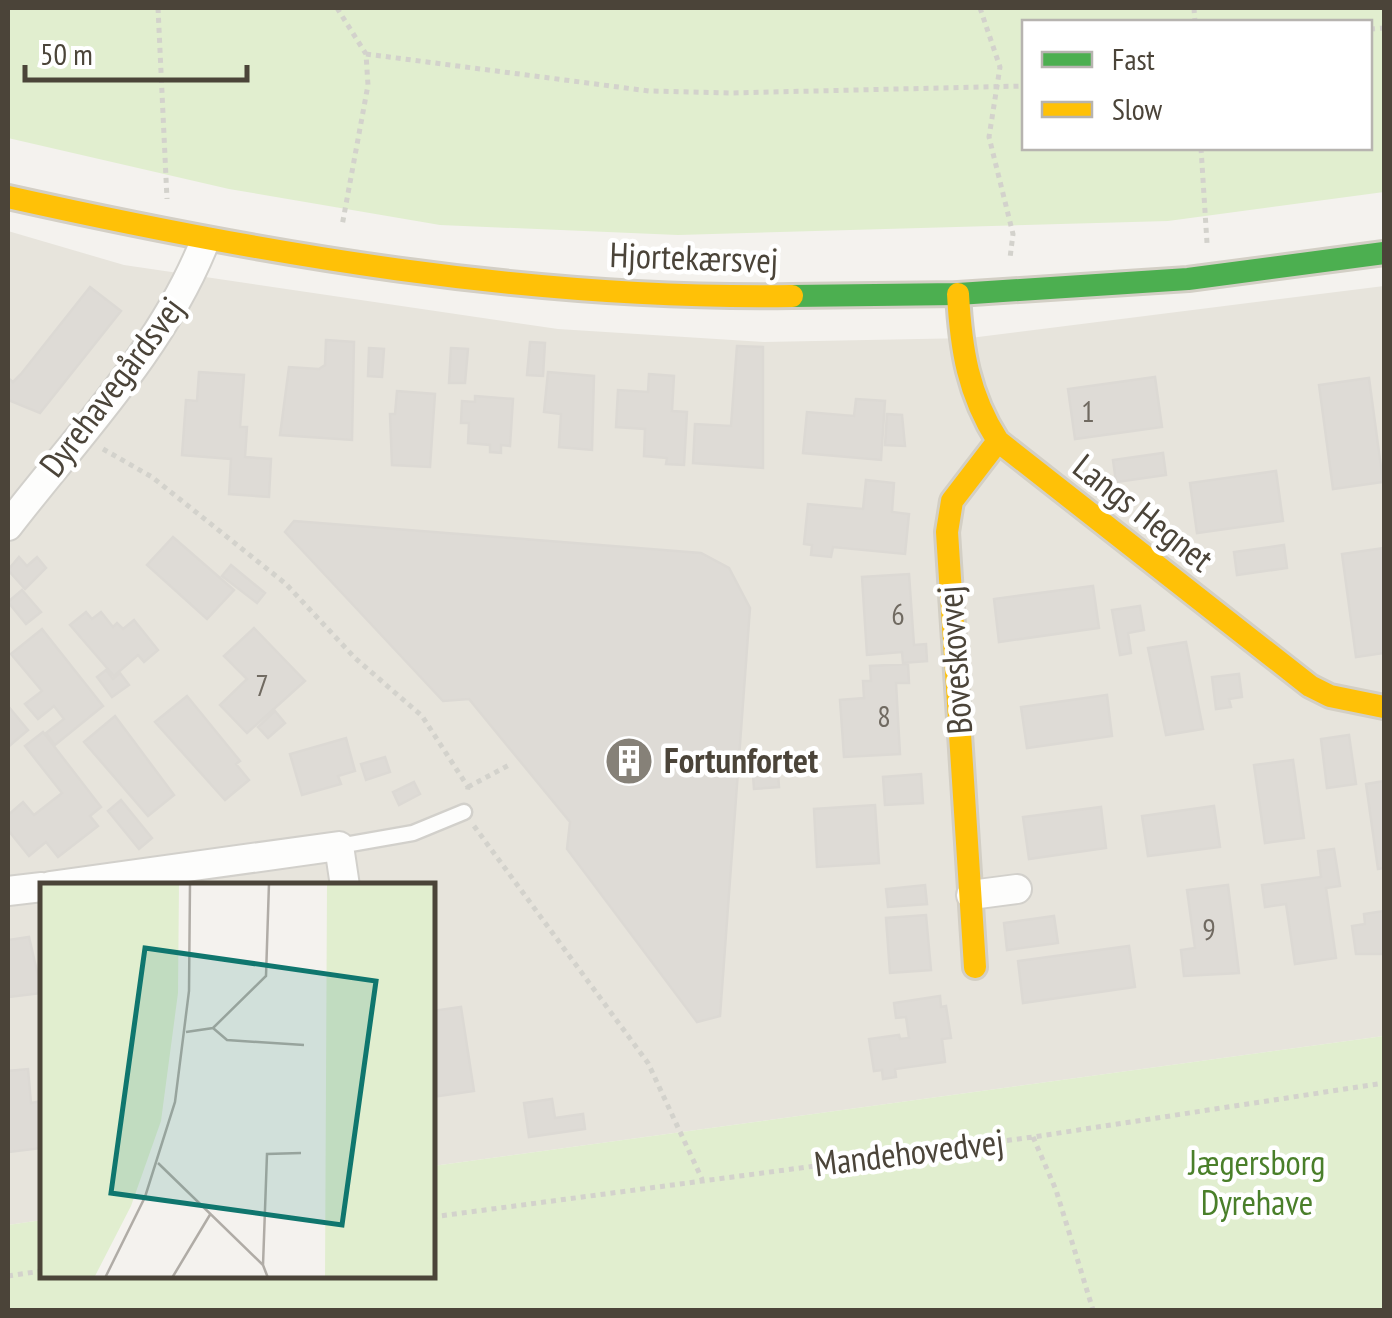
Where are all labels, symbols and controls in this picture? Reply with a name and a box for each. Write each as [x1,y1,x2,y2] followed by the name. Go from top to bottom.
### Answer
[25,20,248,82] scale bar
[1022,20,1372,150] legend
[40,34,93,73] text: 50 m
[1112,39,1156,78] text: Fast
[1112,89,1163,128] text: Slow
[609,231,779,283] street label: Hjortekærsvej
[29,287,194,486] street label: Dyrehavegårdsvej
[1081,391,1095,430] house number: 1
[1064,443,1223,581] street label: Langs Hegnet
[926,584,982,736] street label: Boveskovvej
[891,594,905,633] house number: 6
[255,665,269,704] house number: 7
[877,696,891,735] house number: 8
[603,735,655,787] building icon: Fortunfortet
[664,737,818,783] place label: Fortunfortet
[40,883,435,1278] inset map
[1202,909,1216,948] house number: 9
[812,1118,1006,1186] street label: Mandehovedvej
[1188,1139,1325,1225] park label: Jægersborg Dyrehave

